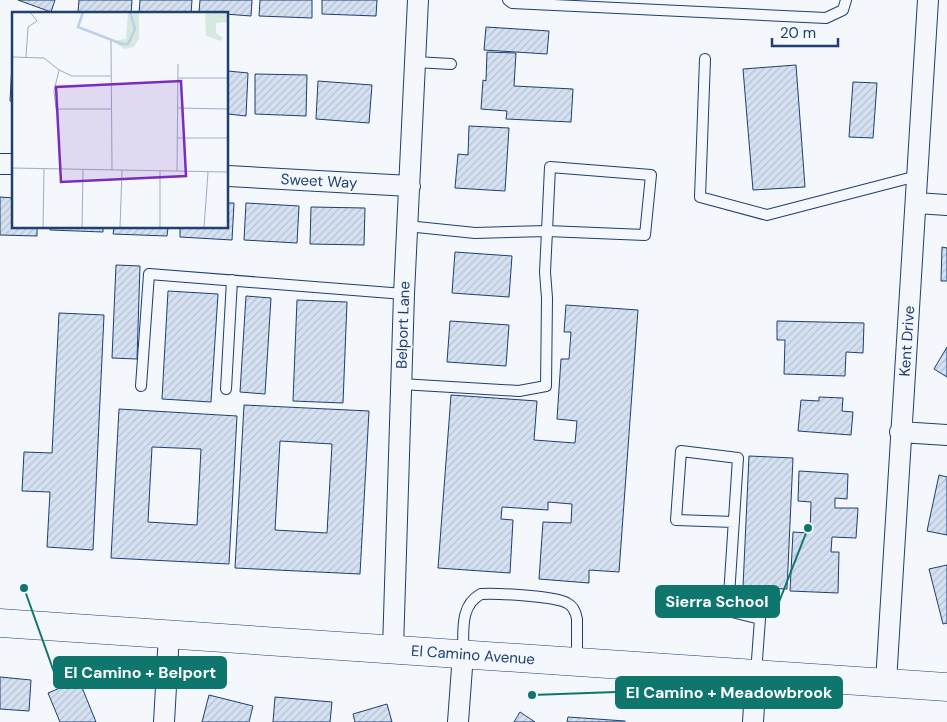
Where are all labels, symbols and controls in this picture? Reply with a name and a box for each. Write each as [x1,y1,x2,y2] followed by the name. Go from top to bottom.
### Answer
[12,12,229,229] inset map
[772,15,838,47] scale bar
[780,23,816,43] text: 20 m
[280,169,358,193] street label: Sweet Way
[391,281,415,369] street label: Belport Lane
[895,305,919,377] street label: Kent Drive
[656,586,779,617] callout: Sierra School
[666,591,768,612] text: Sierra School
[410,641,536,669] street label: El Camino Avenue
[54,657,226,688] callout: El Camino + Belport
[64,662,216,683] text: El Camino + Belport
[616,677,842,708] callout: El Camino + Meadowbrook
[626,682,833,703] text: El Camino + Meadowbrook

